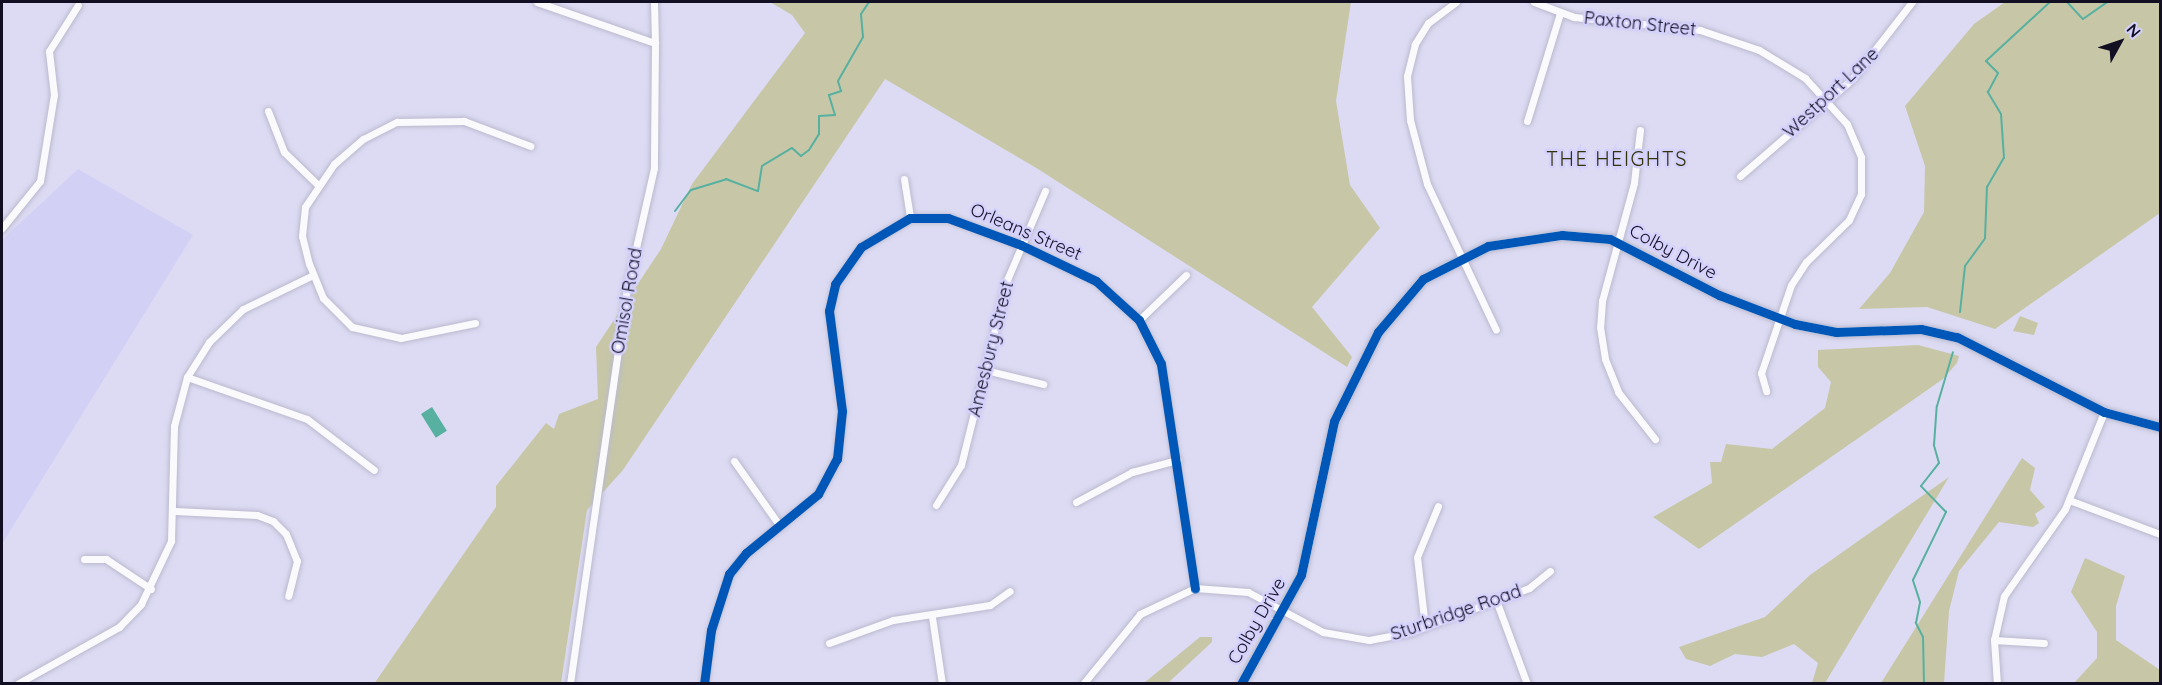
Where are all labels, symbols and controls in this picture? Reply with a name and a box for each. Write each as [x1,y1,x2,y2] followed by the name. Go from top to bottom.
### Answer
[1583,7,1697,41] street label: Paxton Street
[2090,12,2150,72] north arrow
[2122,19,2145,41] text: N
[1779,43,1883,143] street label: Westport Lane
[1546,146,1688,170] district label: THE HEIGHTS
[967,199,1085,265] street label: Orleans Street
[1625,220,1721,284] street label: Colby Drive
[607,246,647,356] street label: Omisol Road
[964,279,1018,419] street label: Amesbury Street
[1224,574,1290,668] street label: Colby Drive
[1388,581,1524,645] street label: Sturbridge Road

